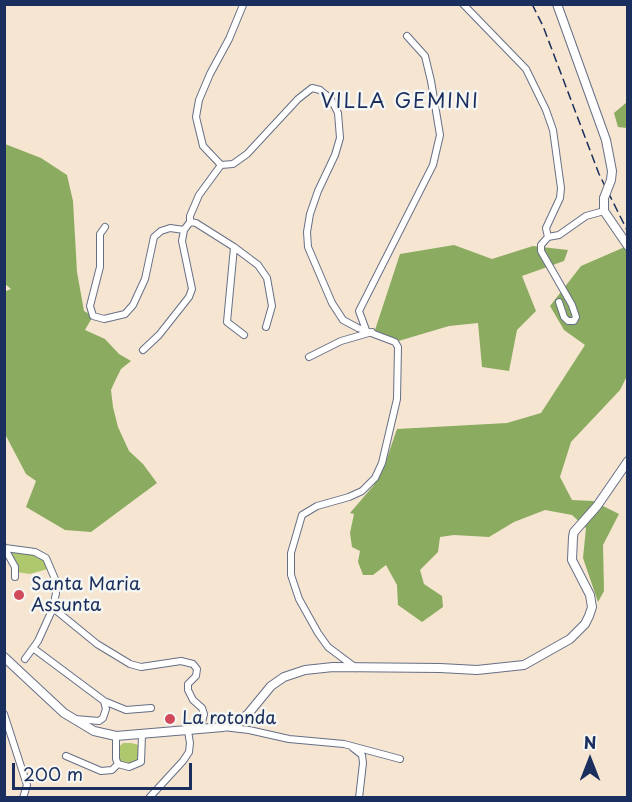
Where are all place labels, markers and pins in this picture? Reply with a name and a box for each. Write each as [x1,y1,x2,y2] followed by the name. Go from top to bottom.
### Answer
[31,574,140,616] place label: Santa Maria Assunta
[12,588,26,602] marker: Santa Maria Assunta
[182,708,276,730] place label: La rotonda
[163,712,177,726] marker: La rotonda

